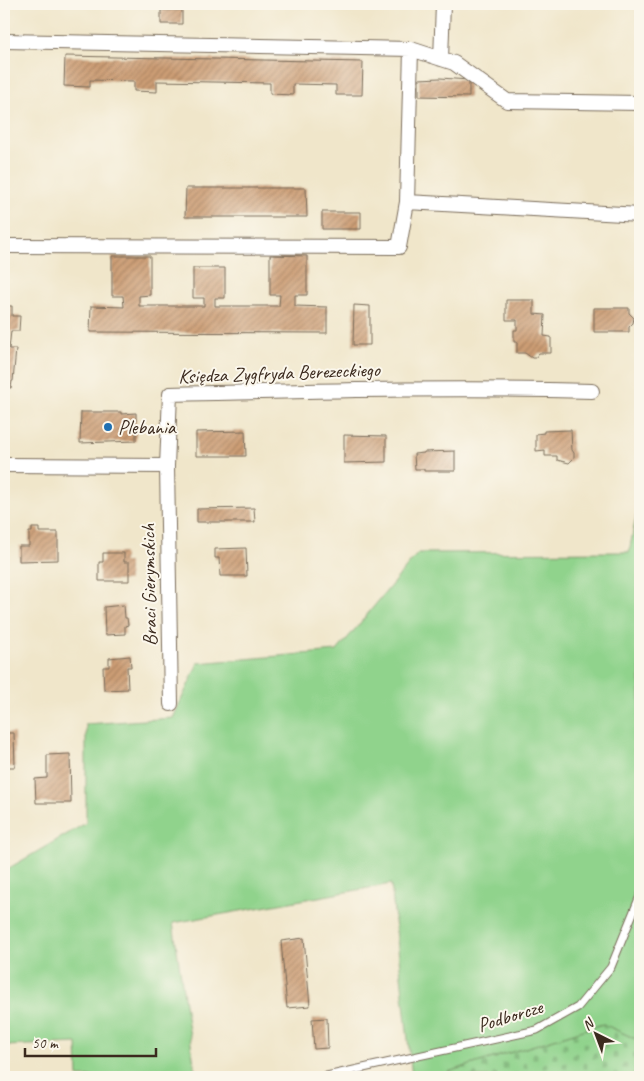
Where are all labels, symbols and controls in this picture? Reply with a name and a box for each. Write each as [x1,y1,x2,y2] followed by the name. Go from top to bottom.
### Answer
[178,357,381,389] street label: Księdza Zygfryda Berezeckiego
[118,415,177,440] place label: Plebania
[102,421,114,433] marker: Plebania
[135,523,163,646] street label: Braci Gierymskich
[475,994,547,1038] street label: Podborcze
[572,1008,622,1058] north arrow
[579,1014,598,1034] text: N
[25,1026,156,1058] scale bar
[32,1034,59,1053] text: 50 m

